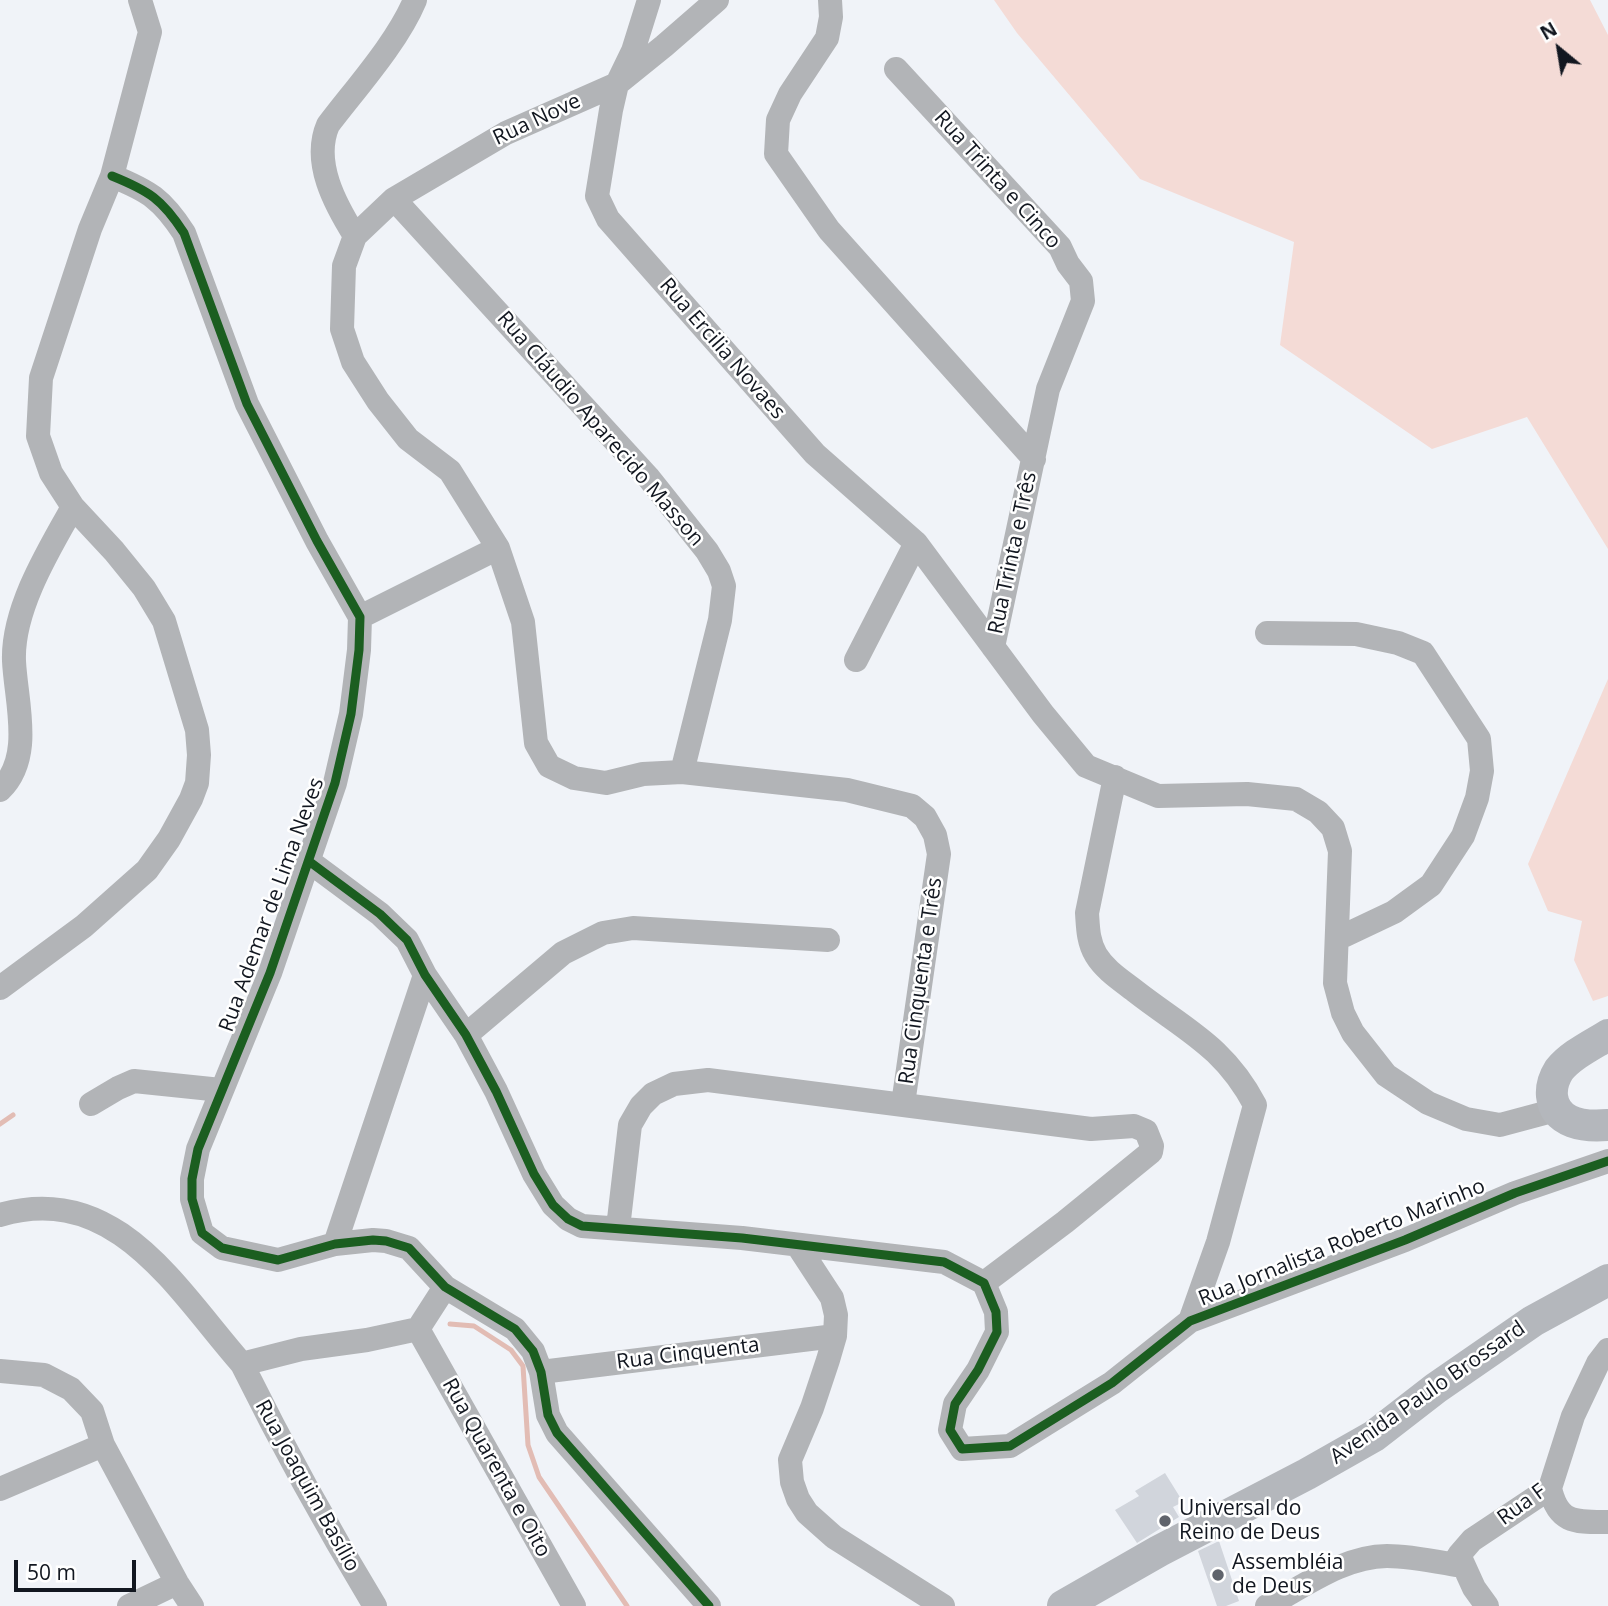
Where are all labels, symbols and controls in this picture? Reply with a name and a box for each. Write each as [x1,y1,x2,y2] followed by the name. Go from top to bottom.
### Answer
[1524,14,1594,84] north arrow
[1535,16,1562,46] text: N
[489,89,585,151] street label: Rua Nove
[928,106,1066,254] street label: Rua Trinta e Cinco
[654,273,790,425] street label: Rua Ercilia Novaes
[491,306,709,552] street label: Rua Cláudio Aparecido Masson
[984,470,1042,636] street label: Rua Trinta e Três
[214,774,330,1036] street label: Rua Ademar de Lima Neves
[894,876,948,1086] street label: Rua Cinquenta e Três
[1195,1174,1489,1312] street label: Rua Jornalista Roberto Marinho
[1326,1316,1530,1470] street label: Avenida Paulo Brossard
[615,1333,761,1375] street label: Rua Cinquenta
[436,1374,556,1562] street label: Rua Quarenta e Oito
[249,1396,365,1576] street label: Rua Joaquim Basílio
[1493,1479,1551,1531] street label: Rua F
[1179,1496,1320,1546] place label: Universal do Reino de Deus
[1157,1513,1173,1529] marker: Universal do Reino de Deus
[18,1546,140,1590] scale bar
[1232,1550,1343,1600] place label: Assembléia de Deus
[27,1558,76,1586] text: 50 m
[1210,1567,1226,1583] marker: Assembléia de Deus

